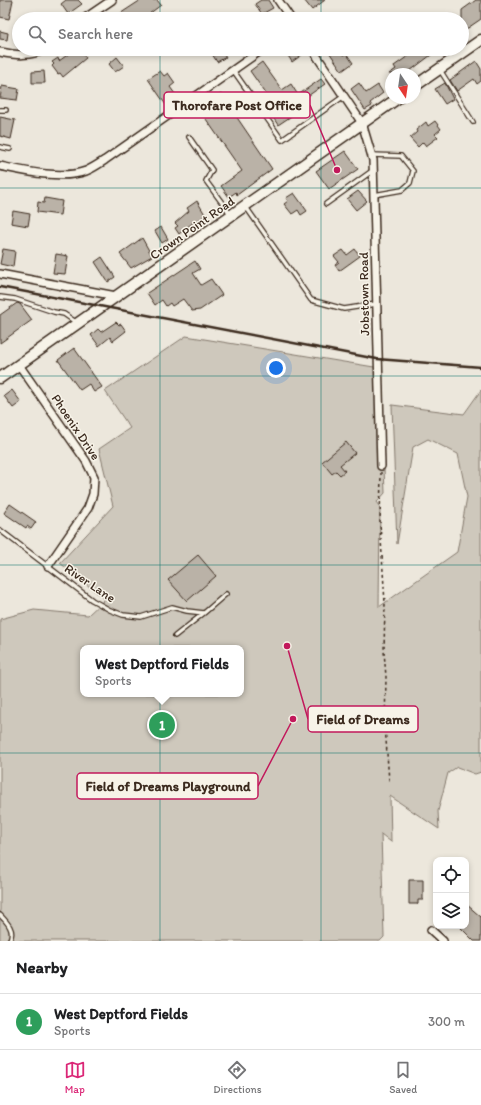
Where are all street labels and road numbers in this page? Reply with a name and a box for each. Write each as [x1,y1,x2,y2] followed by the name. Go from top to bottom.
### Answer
[147,193,237,263] street label: Crown Point Road
[356,252,372,336] street label: Jobstown Road
[48,391,104,463] street label: Phoenix Drive
[62,561,118,605] street label: River Lane

